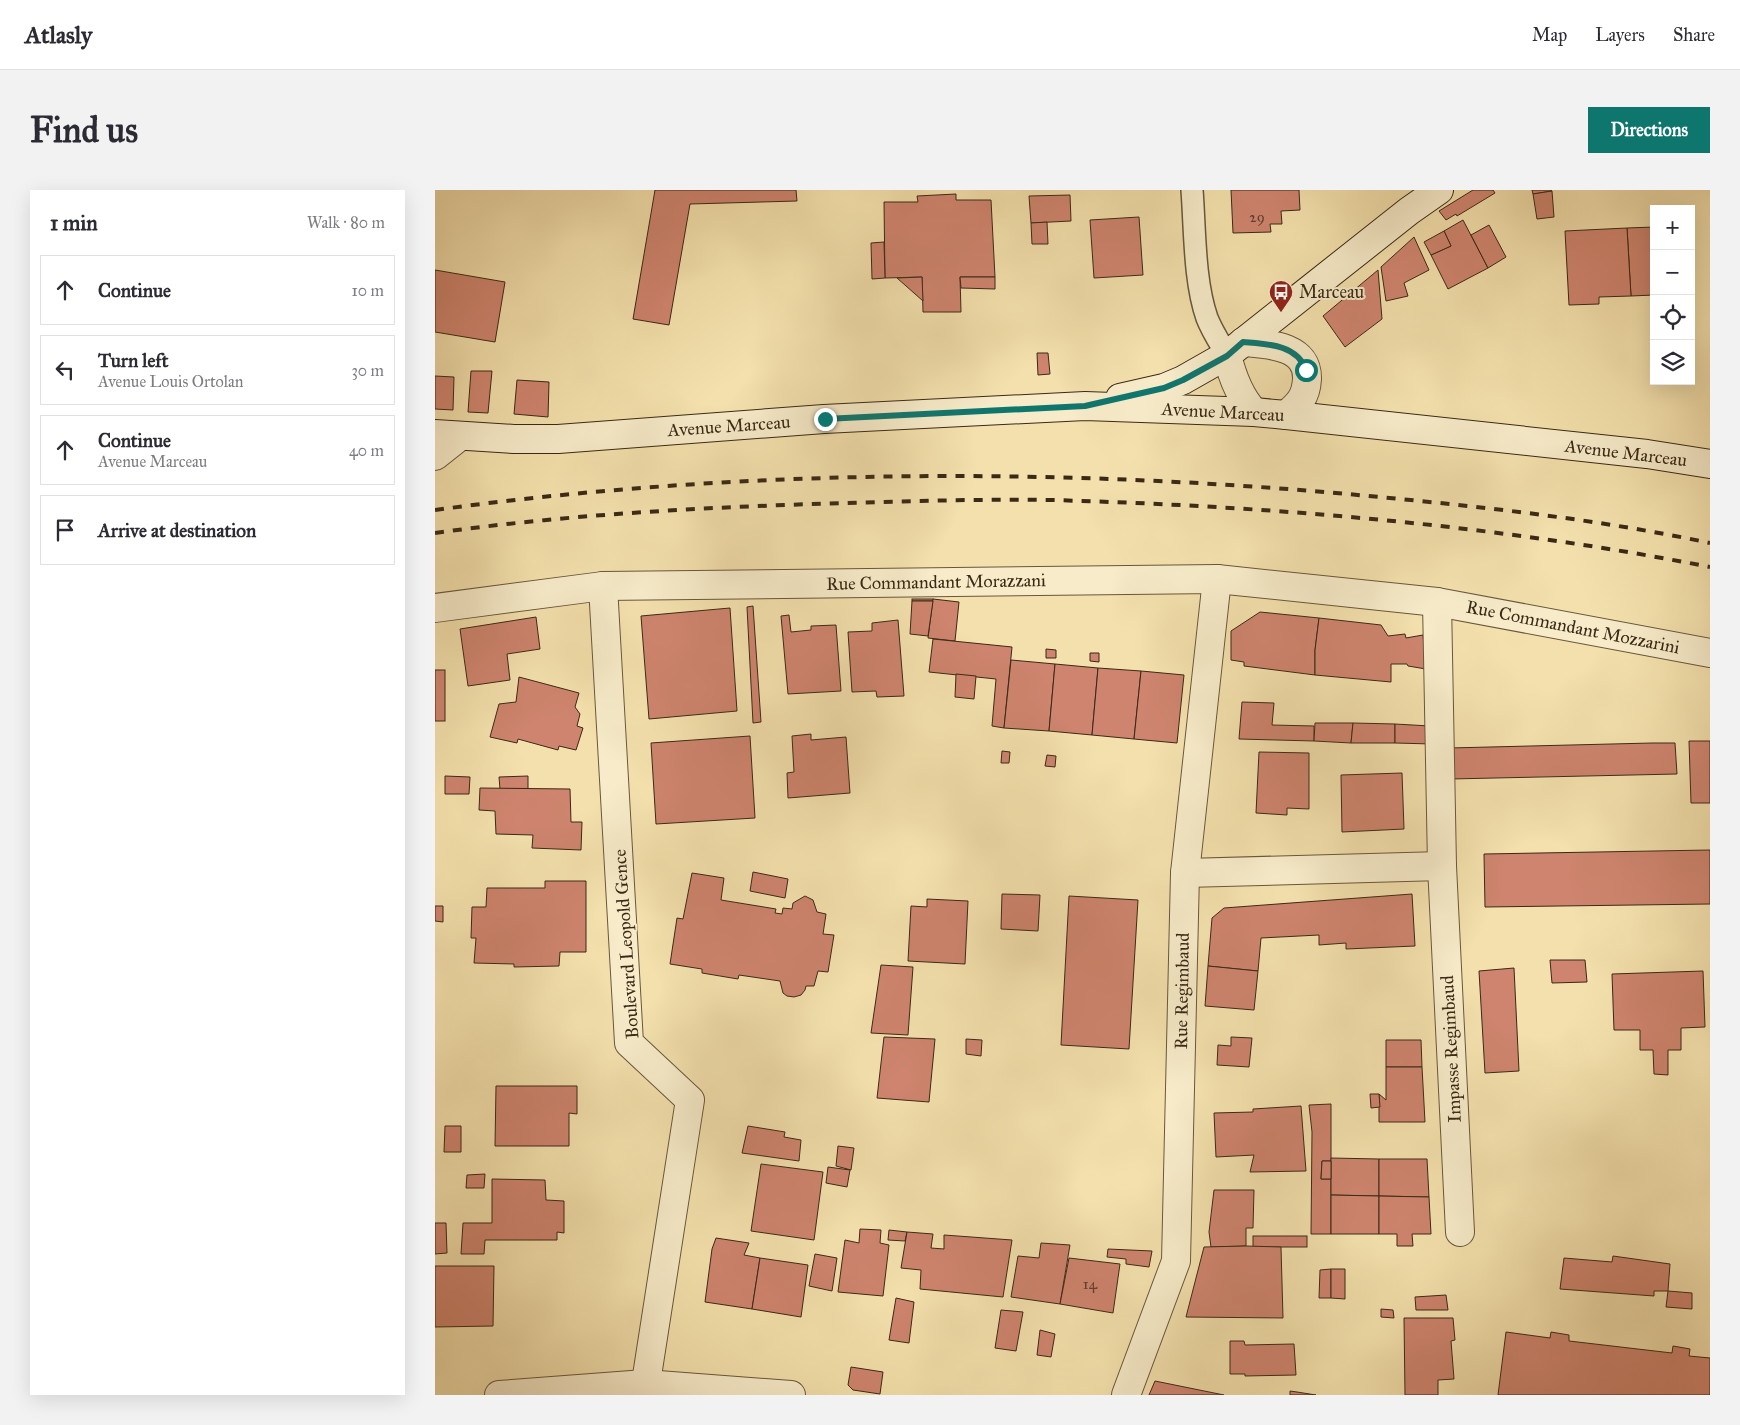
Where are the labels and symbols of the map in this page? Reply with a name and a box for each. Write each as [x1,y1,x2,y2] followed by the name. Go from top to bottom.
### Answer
[1249,208,1265,226] house number: 29
[1268,279,1294,313] bus stop icon: Marceau
[1299,281,1365,303] place label: Marceau
[1295,359,1318,382] route start
[1160,398,1285,426] street label: Avenue Marceau
[814,408,837,431] route end
[666,411,792,441] street label: Avenue Marceau
[1563,434,1689,471] street label: Avenue Marceau
[826,569,1046,595] street label: Rue Commandant Morazzani
[1464,595,1682,659] street label: Rue Commandant Mozzarini
[608,848,644,1040] street label: Boulevard Leopold Gence
[1170,932,1195,1050] street label: Rue Regimbaud
[1436,975,1467,1123] street label: Impasse Regimbaud
[1083,1275,1098,1293] house number: 14

